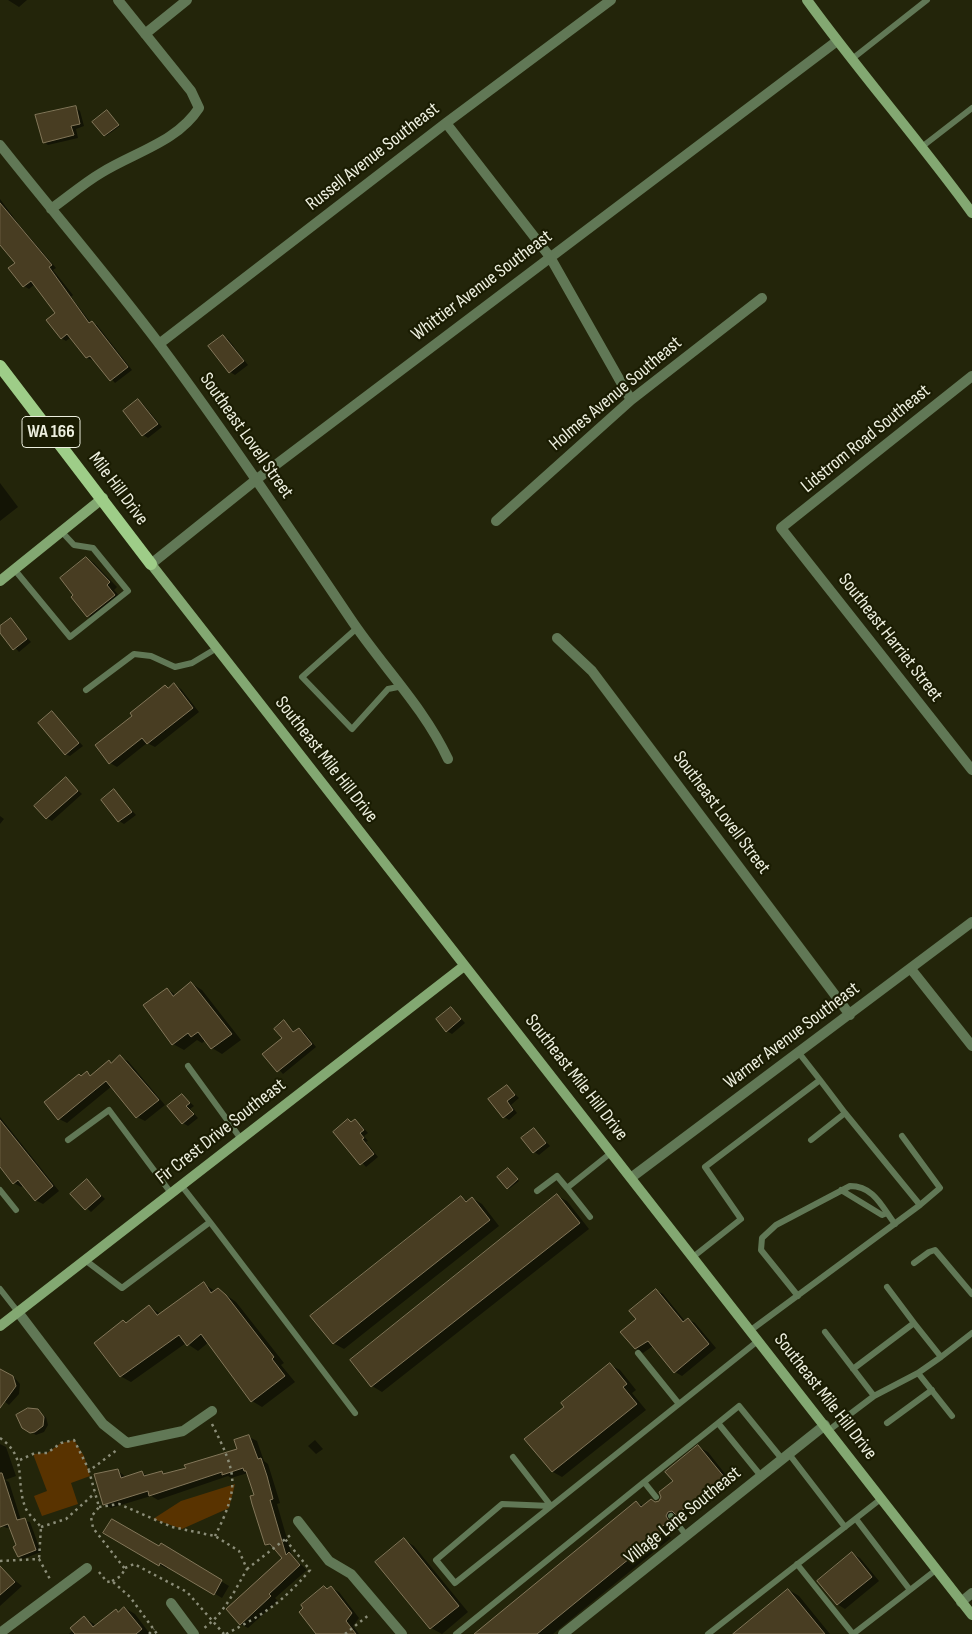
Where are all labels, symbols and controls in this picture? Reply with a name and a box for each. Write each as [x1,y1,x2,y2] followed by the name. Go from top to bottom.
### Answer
[302,98,444,216] street label: Russell Avenue Southeast
[407,226,557,346] street label: Whittier Avenue Southeast
[545,332,687,456] street label: Holmes Avenue Southeast
[194,369,298,503] street label: Southeast Lovell Street
[797,380,935,498] street label: Lidstrom Road Southeast
[22,417,80,448] road number: WA 166
[83,448,153,530] street label: Mile Hill Drive
[833,569,947,707] street label: Southeast Harriet Street
[270,692,382,828] street label: Southeast Mile Hill Drive
[667,747,775,879] street label: Southeast Lovell Street
[720,978,864,1094] street label: Warner Avenue Southeast
[520,1010,632,1146] street label: Southeast Mile Hill Drive
[151,1074,291,1190] street label: Fir Crest Drive Southeast
[769,1329,881,1465] street label: Southeast Mile Hill Drive
[620,1462,746,1570] street label: Village Lane Southeast

